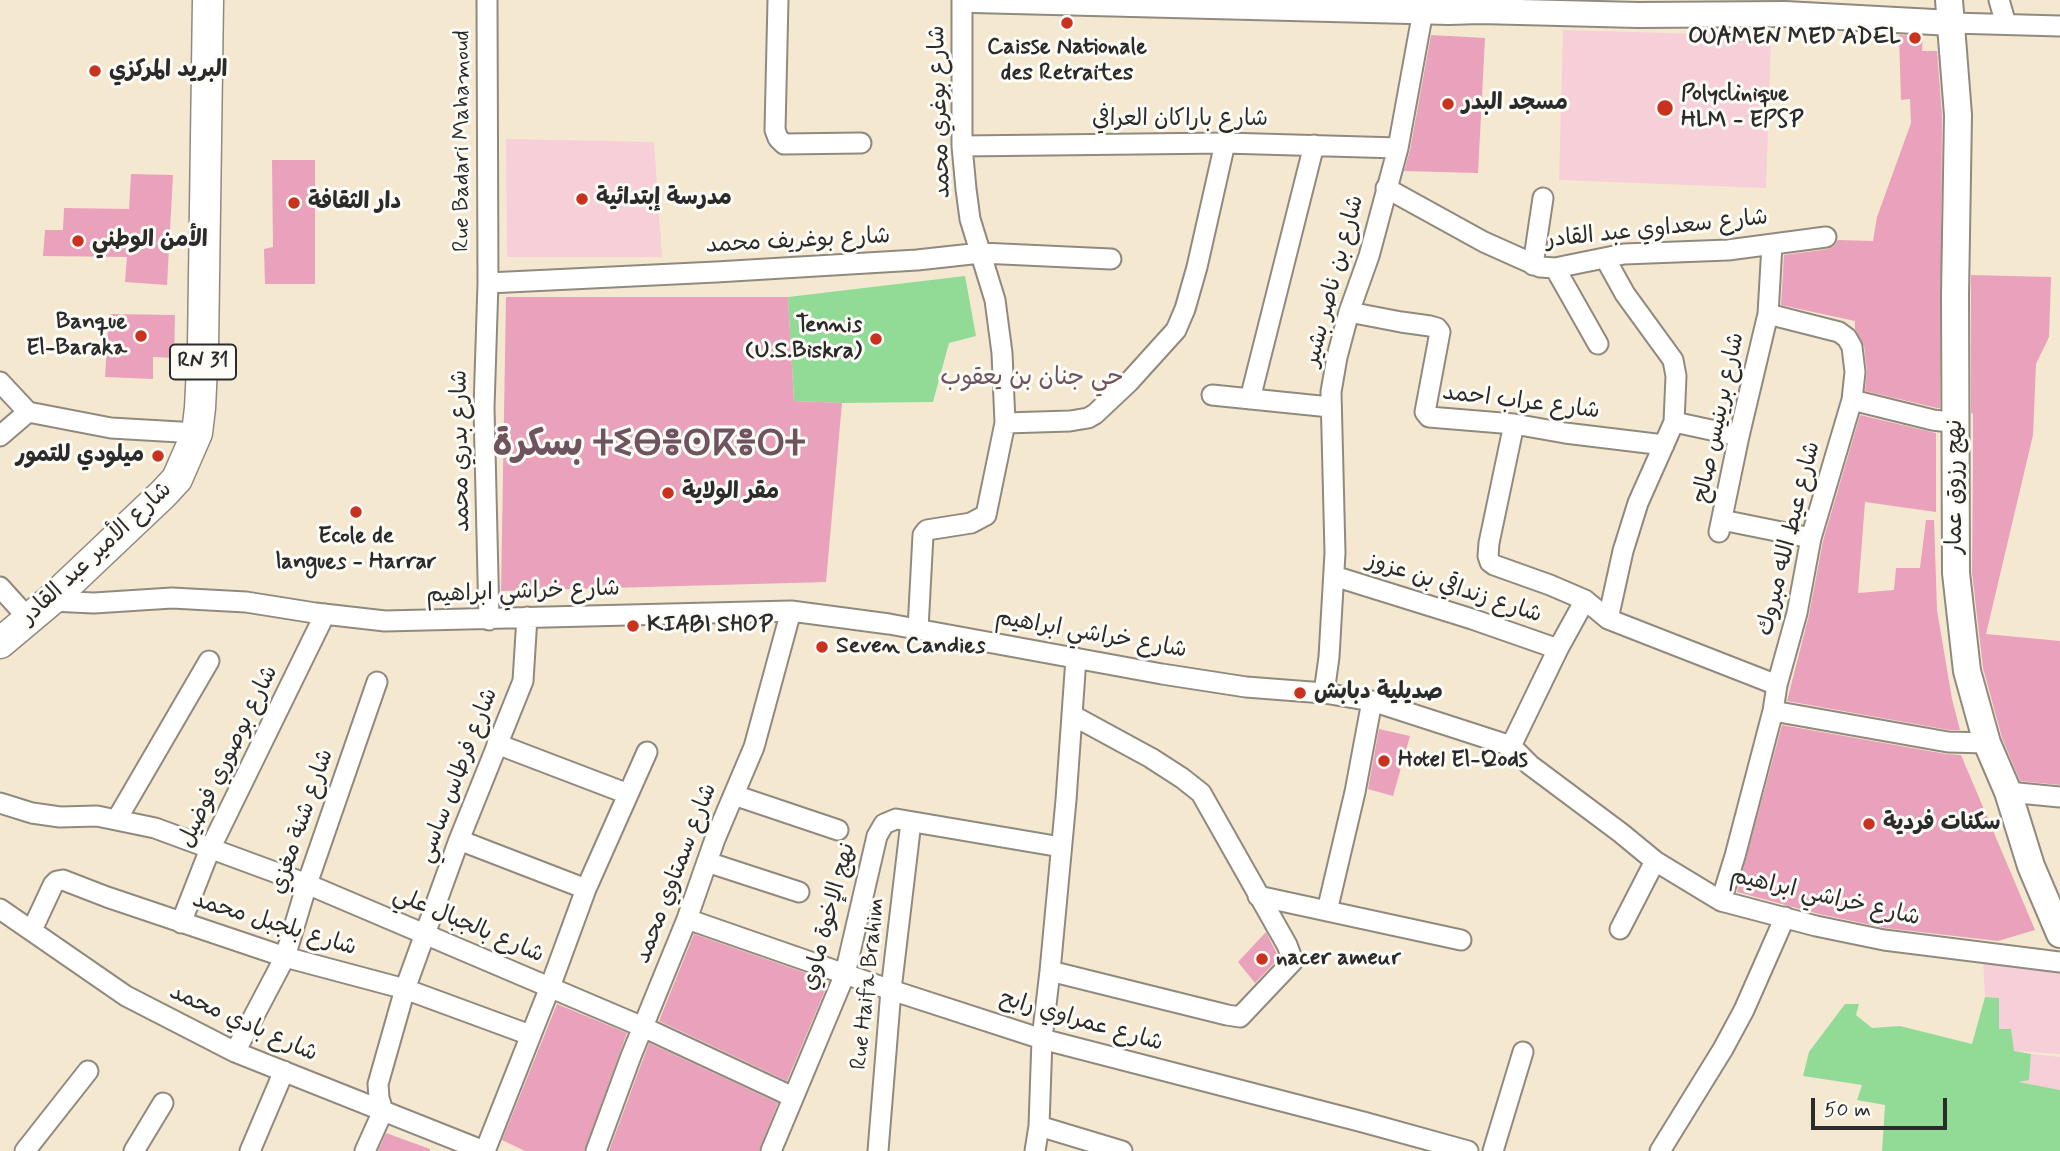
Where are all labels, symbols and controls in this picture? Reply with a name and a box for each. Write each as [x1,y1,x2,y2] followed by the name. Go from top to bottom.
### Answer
[1059,15,1075,31] marker: Caisse Nationale des Retraites
[1688,24,1901,52] place label: OUAMEN MED ADEL
[924,25,958,199] street label: شارع بوغري محمد
[449,30,477,252] street label: Rue Badari Mahamoud
[1907,30,1923,46] marker: OUAMEN MED ADEL
[987,34,1147,88] place label: Caisse Nationale des Retraites
[109,57,228,85] place label: البريد المركزي
[87,63,103,79] marker: البريد المركزي
[1681,81,1803,135] place label: Polyclinique HLM - EPSP
[1462,90,1568,118] place label: مسجد البدر
[1440,96,1456,112] marker: مسجد البدر
[1655,98,1675,118] marker: Polyclinique HLM - EPSP
[1092,106,1268,134] street label: شارع باراكان العرافي
[596,185,732,213] place label: مدرسة إبتدائية
[308,189,401,217] place label: دار الثقافة
[574,191,590,207] marker: مدرسة إبتدائية
[1299,192,1371,370] street label: شارع بن ناصر بشير
[286,195,302,211] marker: دار الثقافة
[1545,205,1769,255] street label: شارع سعداوي عبد القادر
[705,223,891,261] street label: شارع بوغريف محمد
[92,227,208,255] place label: الأمن الوطني
[70,233,86,249] marker: الأمن الوطني
[26,309,127,363] place label: Banque El-Baraka
[745,312,862,366] place label: Tennis (U.S.Biskra)
[133,328,149,344] marker: Banque El-Baraka
[1688,330,1752,506] street label: شارع برينيس صالح
[868,331,884,347] marker: Tennis (U.S.Biskra)
[170,344,236,380] road number: RN 31
[940,365,1124,393] district label: حي جنان بن يعقوب
[447,370,477,532] street label: شارع بدري محمد
[1441,380,1601,426] street label: شارع عراب احمد
[1942,419,1970,555] street label: نهج رزوق عمار
[493,425,805,469] district label: بسكرة ⵜⵉⴱⴻⵙⴽⴻⵔⵜ
[1753,439,1827,639] street label: شارع عيط الله مبروك
[16,442,144,470] place label: ميلودي للتمور
[150,448,166,464] marker: ميلودي للتمور
[16,477,178,631] street label: شارع الأمير عبد القادر
[682,479,779,507] place label: مقر الولاية
[660,485,676,501] marker: مقر الولاية
[348,504,364,520] marker: Ecole de langues - Harrar
[276,523,436,577] place label: Ecole de langues - Harrar
[1363,548,1545,630] street label: شارع زنداقي بن عزوز
[426,576,620,610] street label: شارع خراشي ابراهيم
[993,605,1189,665] street label: شارع خراشي ابراهيم
[647,612,773,640] place label: KIABI SHOP
[625,618,641,634] marker: KIABI SHOP
[836,633,985,661] place label: Seven Candies
[814,639,830,655] marker: Seven Candies
[173,661,285,853] street label: شارع بوصوري فوضيل
[1314,679,1443,707] place label: صديلية دبابش
[413,685,505,867] street label: شارع فرطاس ساسي
[1292,685,1308,701] marker: صديلية دبابش
[265,746,341,898] street label: شارع شنة مغزي
[1398,747,1528,775] place label: Hotel El-Qods
[1376,753,1392,769] marker: Hotel El-Qods
[630,780,724,968] street label: شارع سمتاوي محمد
[1883,810,2001,838] place label: سكنات فردية
[1861,816,1877,832] marker: سكنات فردية
[797,840,863,994] street label: نهج الإخوة ماوي
[1728,863,1922,933] street label: شارع خراشي ابراهيم
[388,882,548,970] street label: شارع بالجبال علي
[189,887,359,963] street label: شارع بلجبل محمد
[846,897,892,1071] street label: Rue Haifa Brahim
[1276,945,1401,973] place label: nacer ameur
[1254,951,1270,967] marker: nacer ameur
[165,979,321,1069] street label: شارع بادي محمد
[996,985,1166,1059] street label: شارع عمراوي رابح
[1815,1084,1952,1128] scale bar
[1824,1096,1871,1124] text: 50 m

